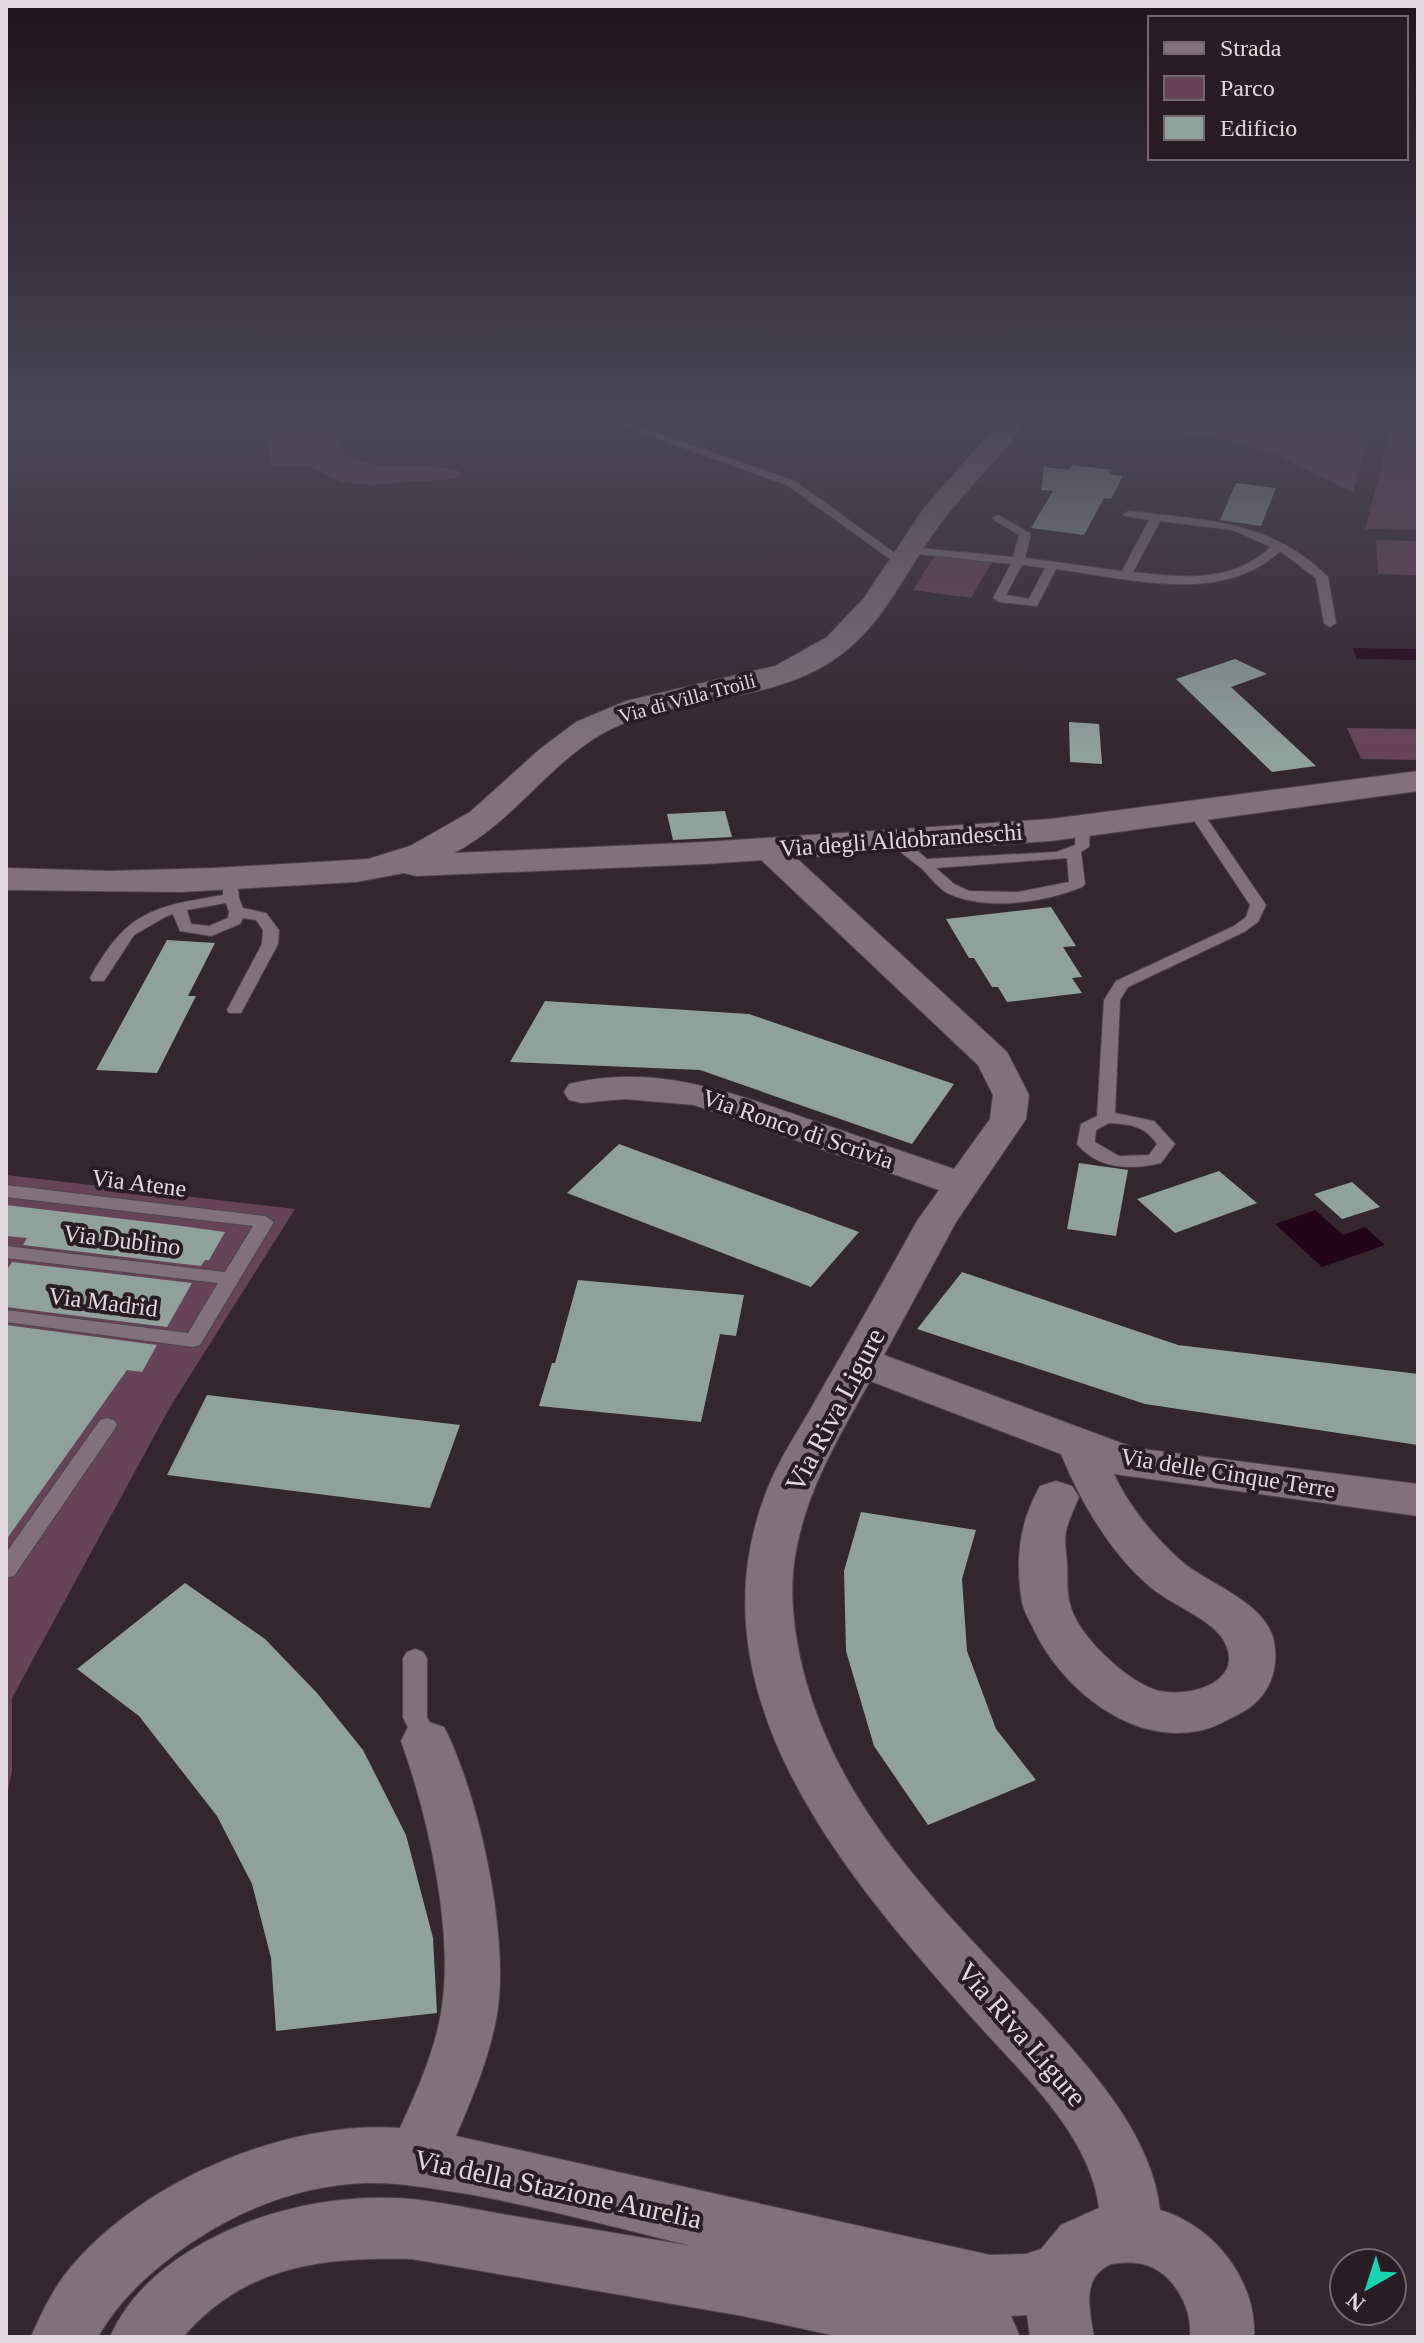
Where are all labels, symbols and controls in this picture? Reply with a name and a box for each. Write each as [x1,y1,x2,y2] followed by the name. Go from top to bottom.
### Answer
[1148,16,1408,160] legend
[1220,35,1282,61] text: Strada
[1220,75,1275,101] text: Parco
[1220,115,1297,141] text: Edificio
[616,669,758,727] street label: Via di Villa Troili
[778,819,1024,861] street label: Via degli Aldobrandeschi
[699,1084,897,1174] street label: Via Ronco di Scrivia
[90,1164,188,1202] street label: Via Atene
[62,1220,182,1260] street label: Via Dublino
[47,1282,159,1322] street label: Via Madrid
[779,1323,891,1497] street label: Via Riva Ligure
[1119,1443,1337,1503] street label: Via delle Cinque Terre
[951,1956,1093,2112] street label: Via Riva Ligure
[411,2143,705,2235] street label: Via della Stazione Aurelia
[1328,2247,1408,2327] north arrow
[1342,2287,1370,2317] text: N

